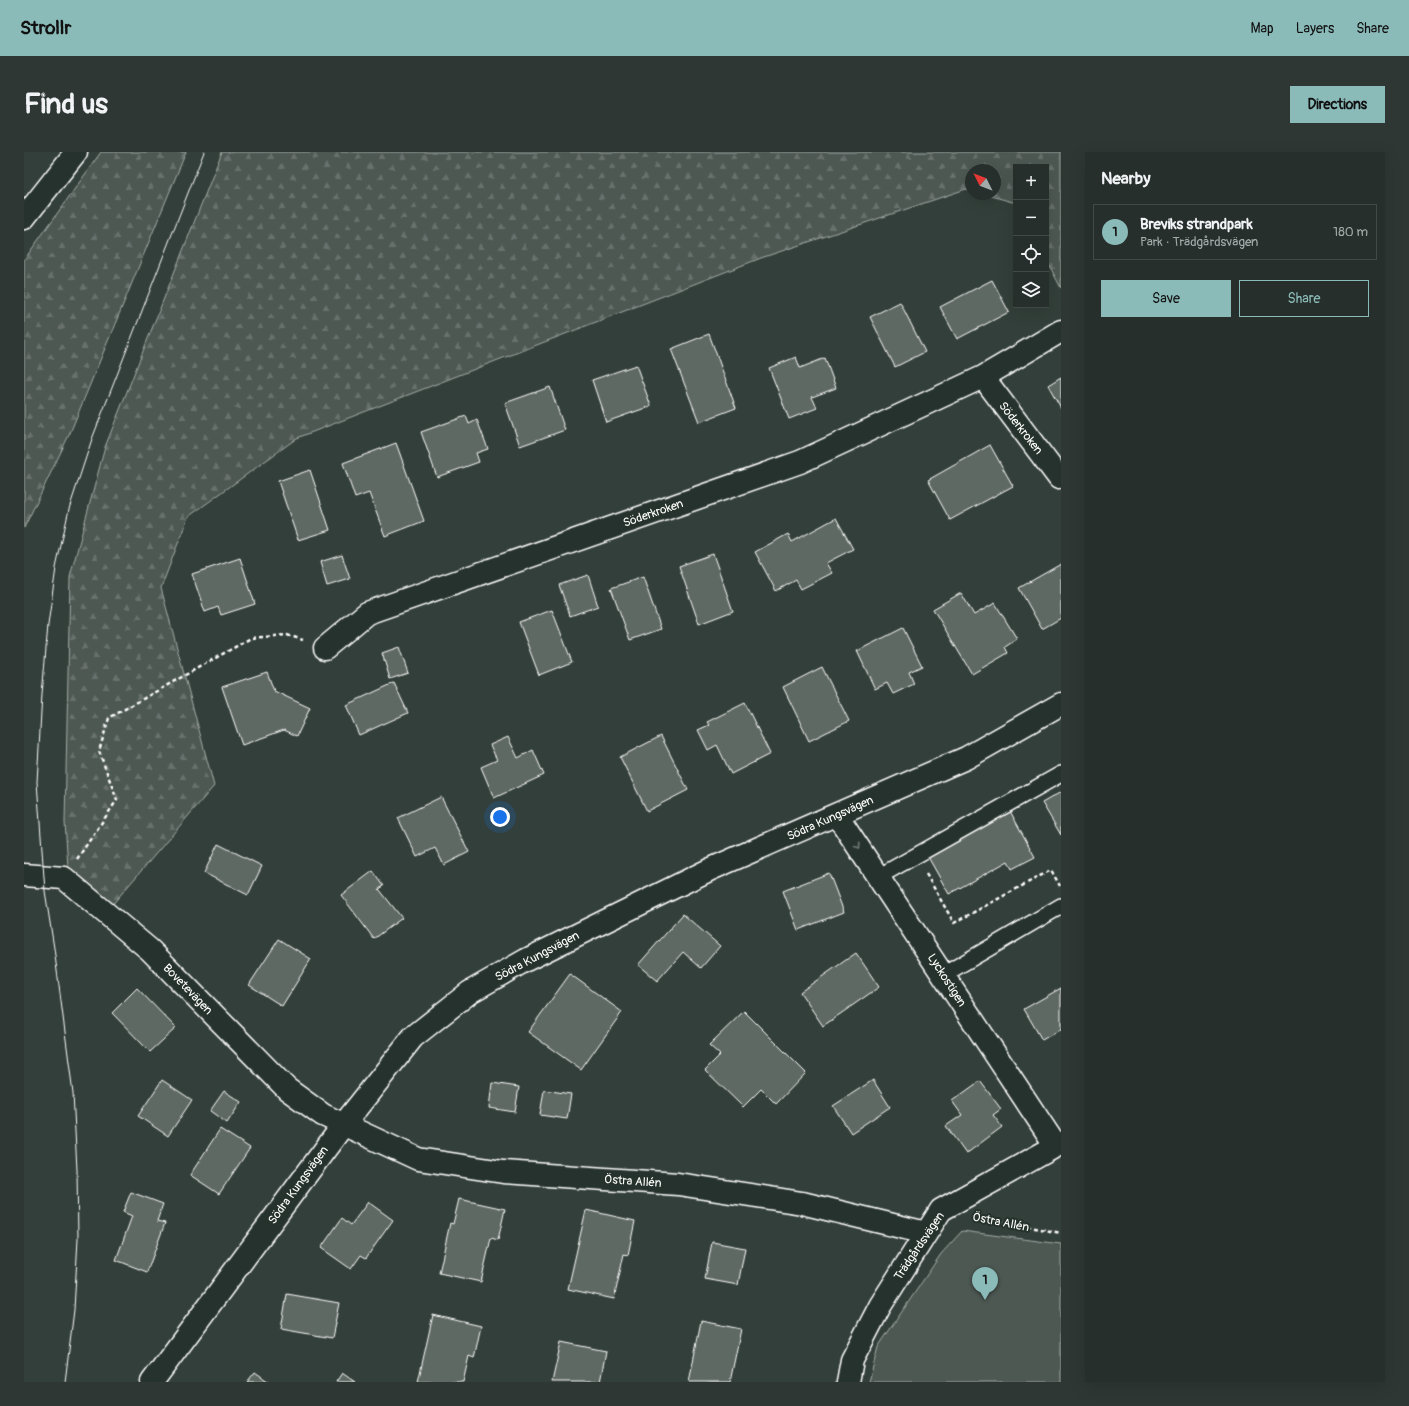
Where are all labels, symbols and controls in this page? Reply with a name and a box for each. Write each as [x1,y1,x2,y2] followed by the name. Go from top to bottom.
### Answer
[20,16,71,40] text: Strollr
[1251,20,1274,37] text: Map
[1296,20,1334,37] text: Layers
[1356,20,1389,37] text: Share
[1290,86,1385,123] button: Directions
[24,87,108,122] text: Find us
[965,164,1001,200] north arrow
[1013,164,1049,308] map controls
[1013,164,1049,200] button: +
[1101,168,1150,189] text: Nearby
[1013,200,1049,236] button: −
[1140,215,1253,234] text: Breviks strandpark
[1112,224,1118,240] text: 1
[1333,224,1368,240] text: 180 m
[1140,234,1258,250] text: Park · Trädgårdsvägen
[1013,236,1049,272] button: locate
[1013,272,1049,308] button: layers
[1101,280,1231,317] button: Save
[1239,280,1369,317] button: Share
[995,399,1046,458] street label: Söderkroken
[621,496,685,531] street label: Söderkroken
[785,793,876,844] street label: Södra Kungsvägen
[490,807,510,827] your location
[853,842,861,849] one-way arrow
[493,928,582,985] street label: Södra Kungsvägen
[924,951,969,1010] street label: Lyckostigen
[160,961,216,1018] street label: Bovetevägen
[265,1143,332,1227] street label: Södra Kungsvägen
[604,1171,662,1191] street label: Östra Allén
[891,1209,948,1283] street label: Trädgårdsvägen
[971,1209,1031,1235] street label: Östra Allén
[972,1267,998,1300] pin: 1

